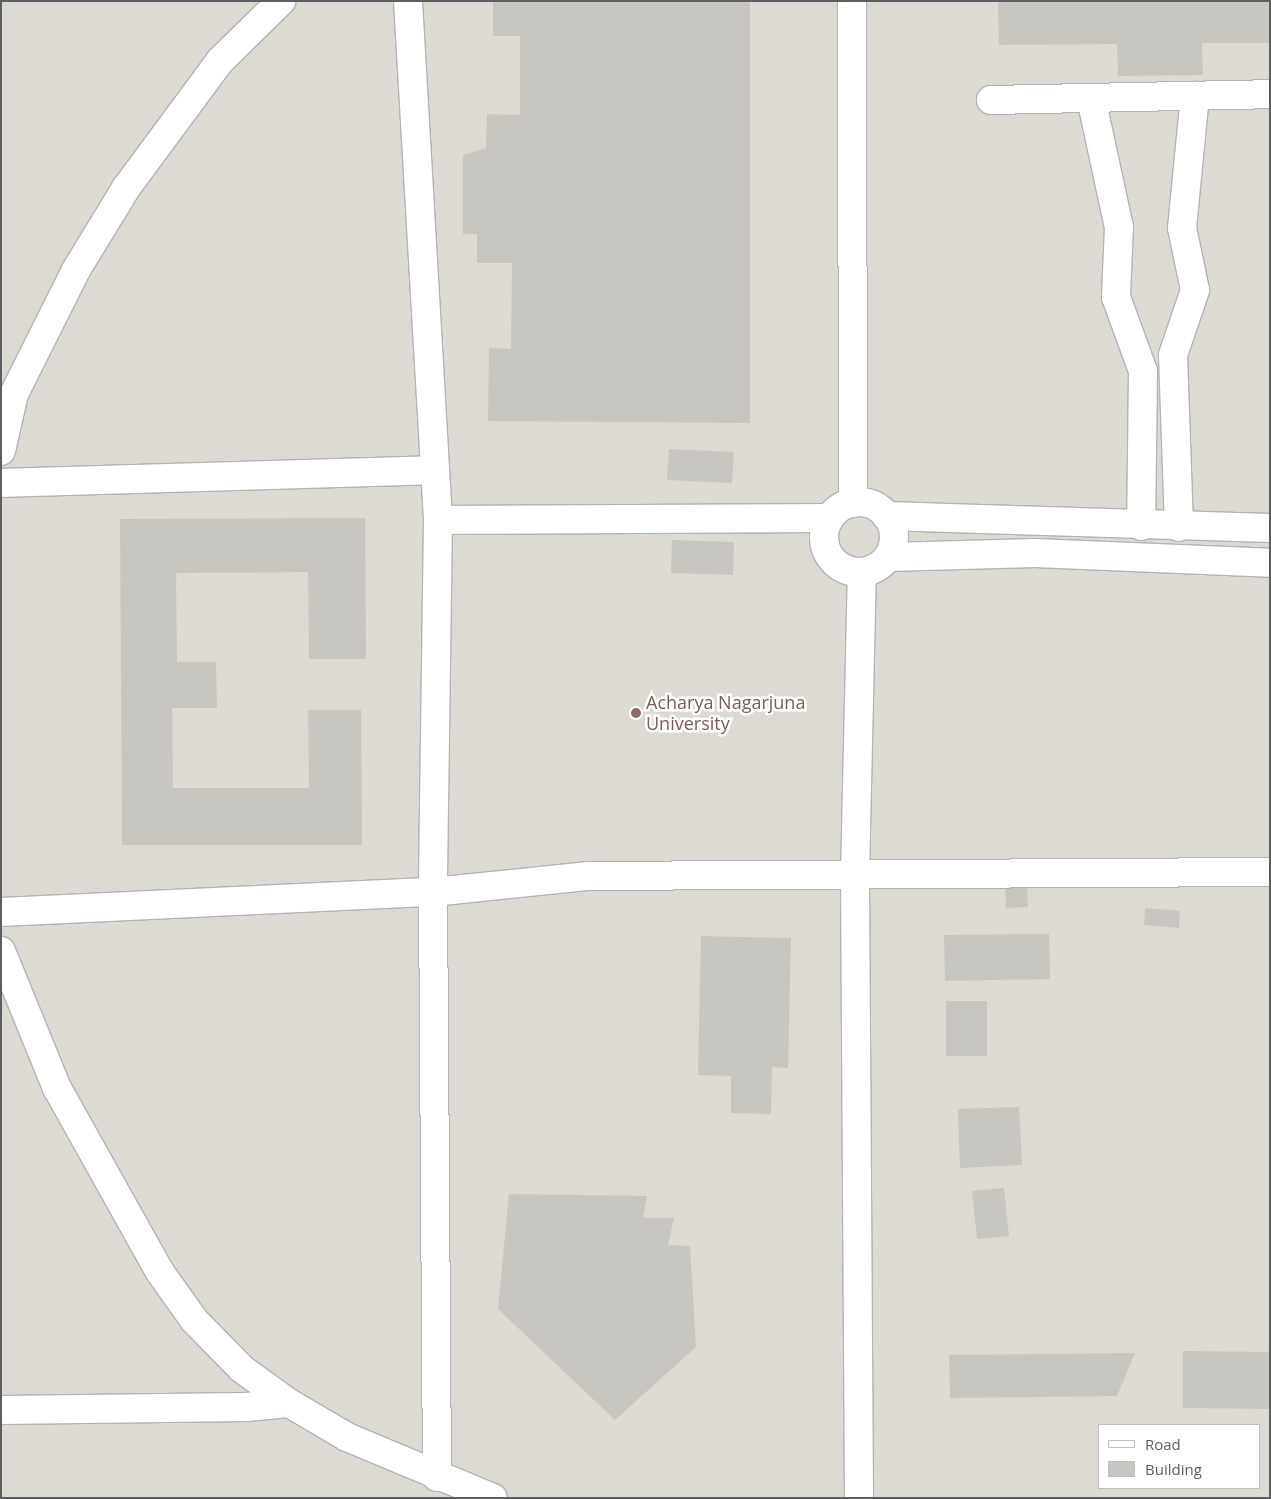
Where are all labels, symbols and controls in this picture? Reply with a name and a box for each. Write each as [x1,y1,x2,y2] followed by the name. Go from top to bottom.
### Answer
[646,692,805,734] place label: Acharya Nagarjuna University
[630,707,642,719] marker: Acharya Nagarjuna University
[1098,1424,1261,1489] legend
[1145,1434,1181,1454] text: Road
[1145,1459,1202,1479] text: Building

